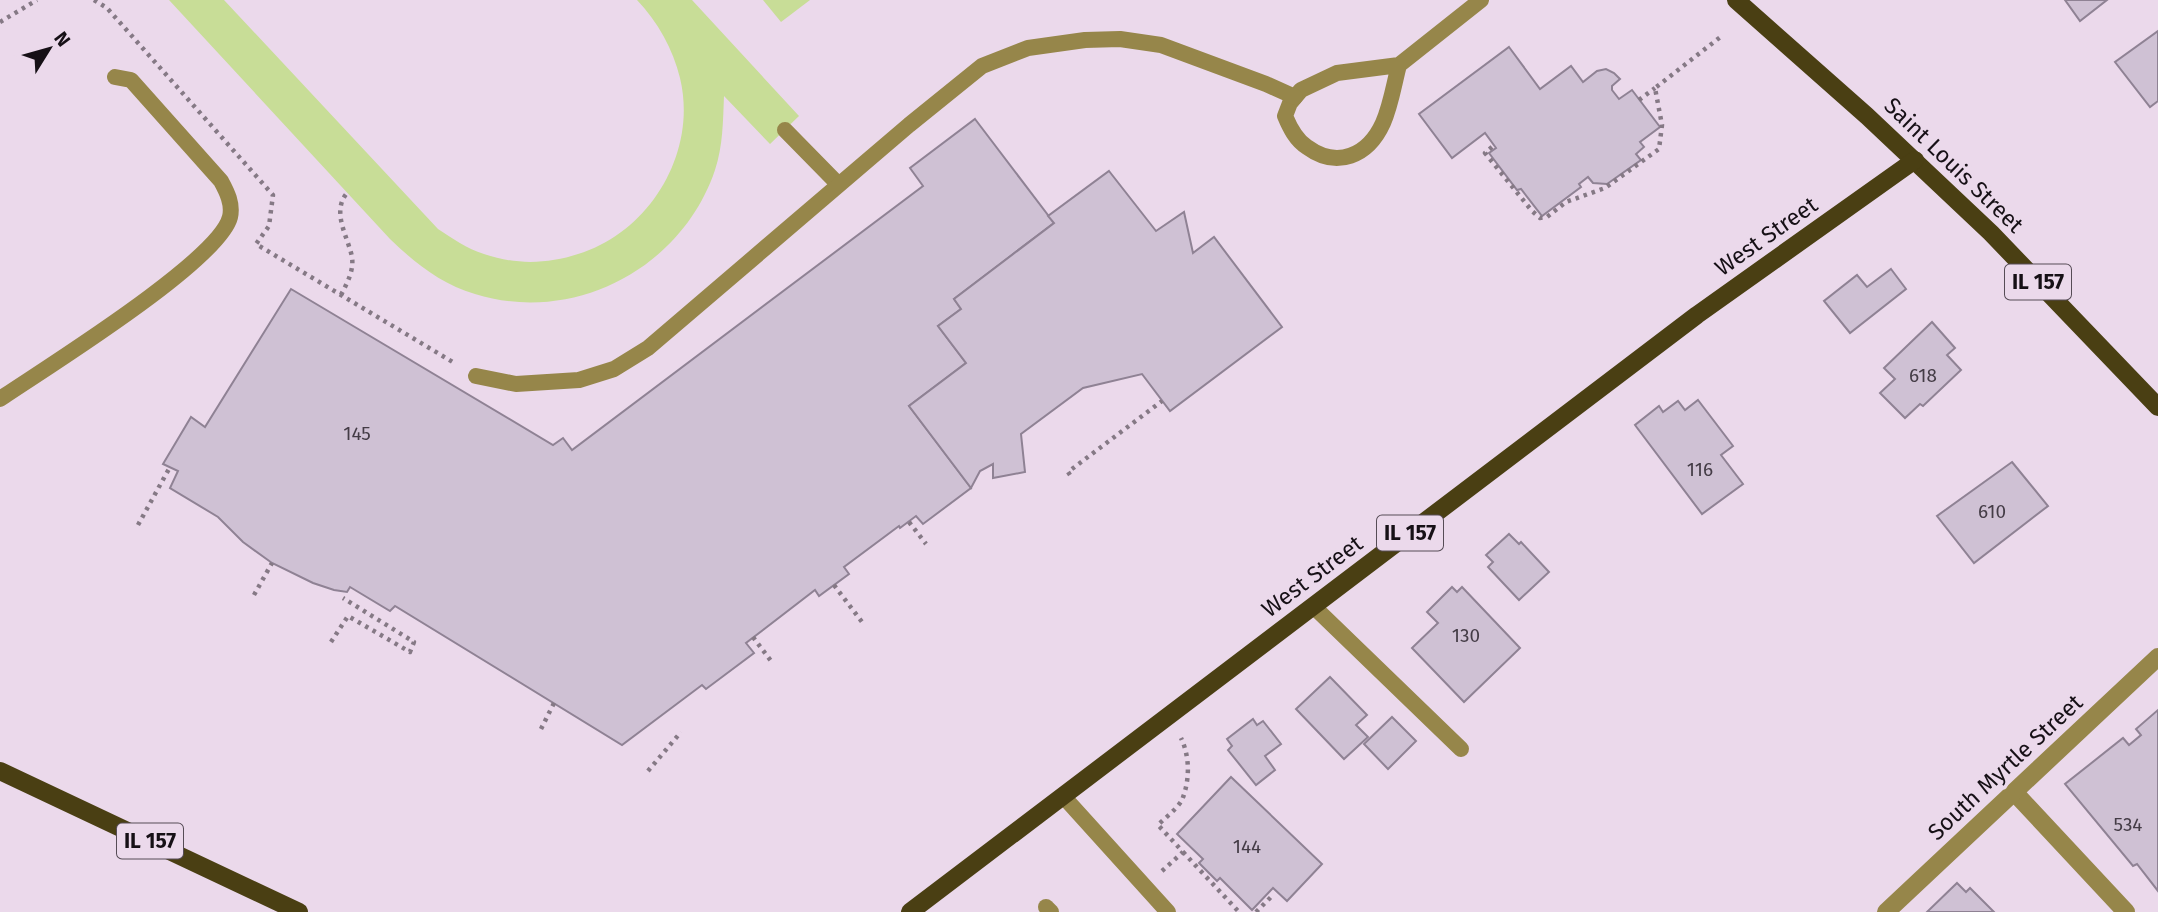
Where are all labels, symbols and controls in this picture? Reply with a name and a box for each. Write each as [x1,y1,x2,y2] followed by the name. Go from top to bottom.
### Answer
[14,14,84,84] north arrow
[49,27,75,51] text: N
[1879,91,2030,239] street label: Saint Louis Street
[1709,190,1823,282] street label: West Street
[2005,264,2071,300] road number: IL 157
[1909,364,1937,387] house number: 618
[343,422,371,445] house number: 145
[1687,458,1713,481] house number: 116
[1978,500,2006,523] house number: 610
[1377,516,1443,550] road number: IL 157
[1256,529,1368,623] street label: West Street
[1452,624,1480,647] house number: 130
[1922,688,2089,846] street label: South Myrtle Street
[2114,813,2142,836] house number: 534
[117,824,183,858] road number: IL 157
[1233,835,1261,858] house number: 144

